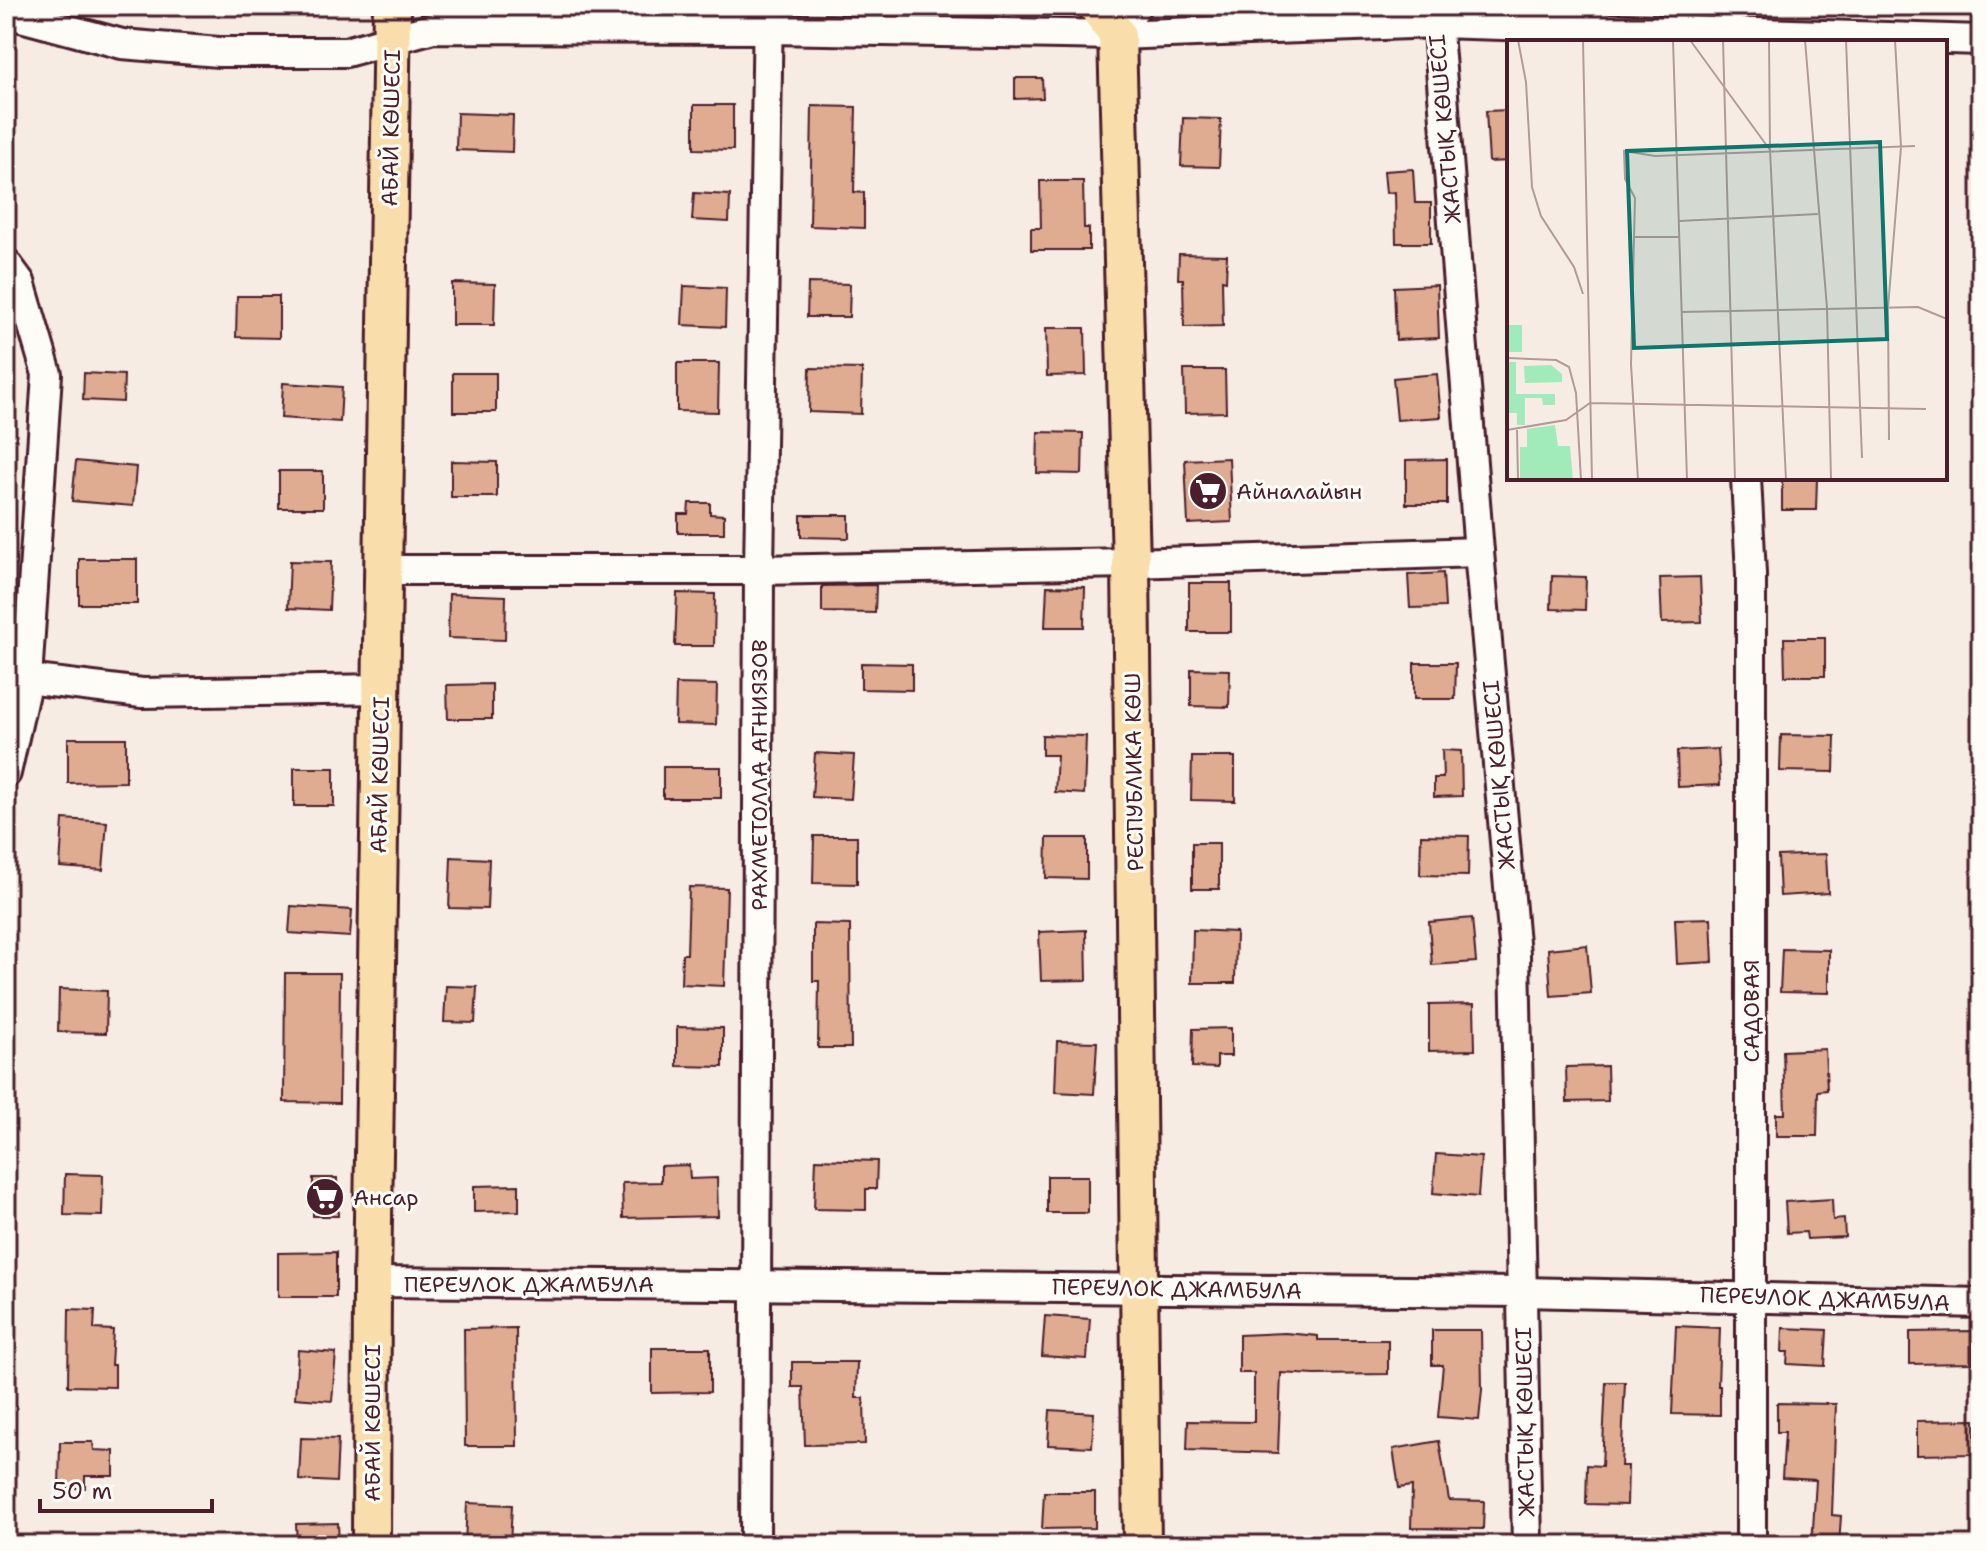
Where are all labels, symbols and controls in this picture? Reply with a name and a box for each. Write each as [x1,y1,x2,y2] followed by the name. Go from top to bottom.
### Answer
[1422,33,1468,225] street label: ЖАСТЫҚ КӨШЕСІ
[1507,40,1947,480] inset map
[375,49,407,207] street label: АБАЙ КӨШЕСІ
[1187,470,1229,512] supermarket icon: Айналайын
[1236,477,1362,506] place label: Айналайын
[745,639,774,911] street label: РАХМЕТОЛЛА АГНИЯЗОВ
[1118,672,1150,872] street label: РЕСПУБЛИКА КӨШ
[1476,679,1522,871] street label: ЖАСТЫҚ КӨШЕСІ
[364,696,396,854] street label: АБАЙ КӨШЕСІ
[1737,960,1766,1062] street label: САДОВАЯ
[304,1176,346,1218] supermarket icon: Ансар
[353,1183,419,1212] place label: Ансар
[404,1270,654,1299] street label: ПЕРЕУЛОК ДЖАМБУЛА
[1052,1272,1302,1306] street label: ПЕРЕУЛОК ДЖАМБУЛА
[1700,1280,1950,1318] street label: ПЕРЕУЛОК ДЖАМБУЛА
[1509,1327,1541,1517] street label: ЖАСТЫҚ КӨШЕСІ
[358,1344,387,1502] street label: АБАЙ КӨШЕСІ
[40,1463,212,1513] scale bar
[52,1475,112,1507] text: 50 m

